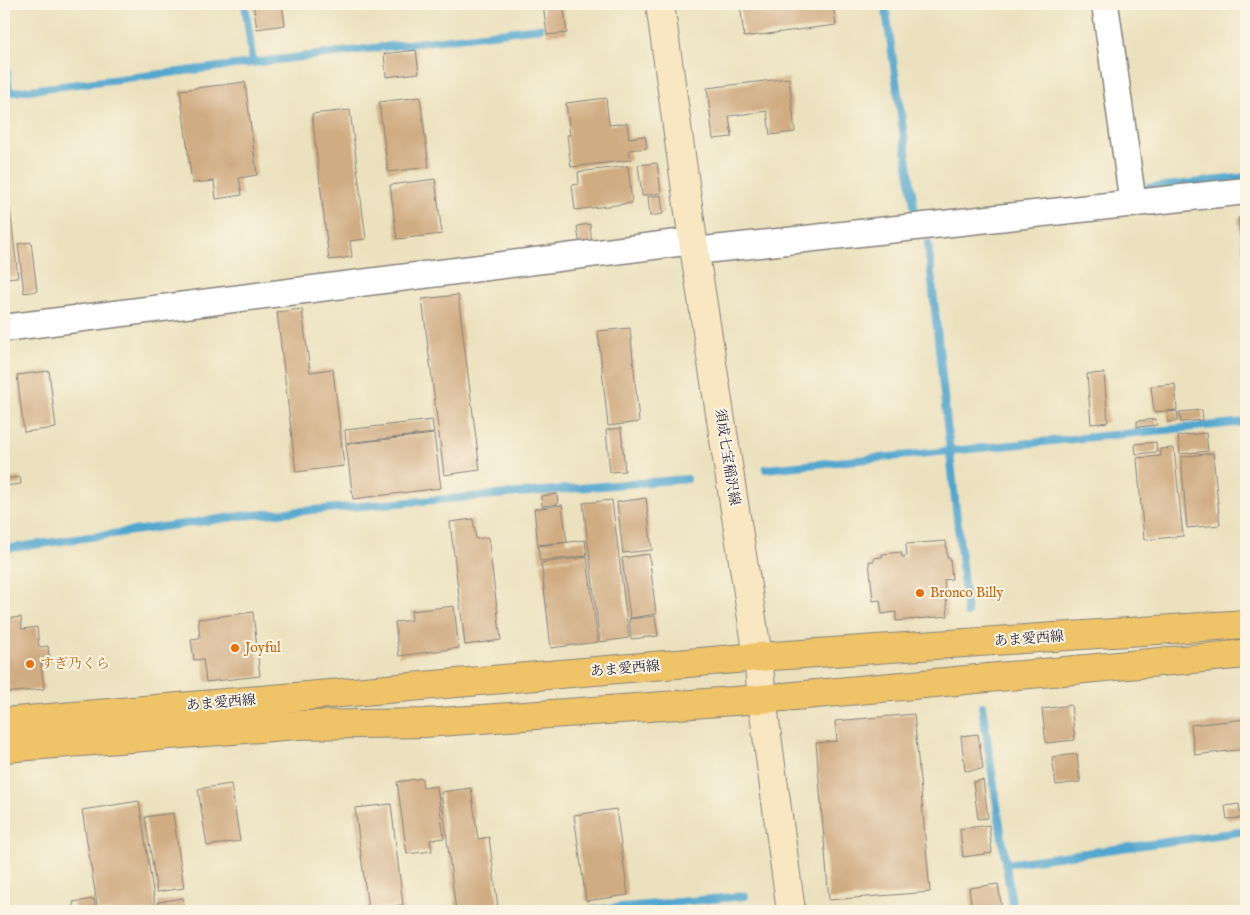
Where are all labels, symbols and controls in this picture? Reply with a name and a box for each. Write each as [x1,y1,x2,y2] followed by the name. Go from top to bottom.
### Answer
[710,407,744,507] street label: 須成七宝稲沢線
[930,584,1003,602] place label: Bronco Billy
[914,587,926,599] marker: Bronco Billy
[993,628,1065,650] street label: あま愛西線
[243,639,281,657] place label: Joyful
[229,642,241,654] marker: Joyful
[40,655,110,673] place label: すぎ乃くら
[589,657,661,681] street label: あま愛西線
[24,658,36,670] marker: すぎ乃くら
[185,691,257,715] street label: あま愛西線

